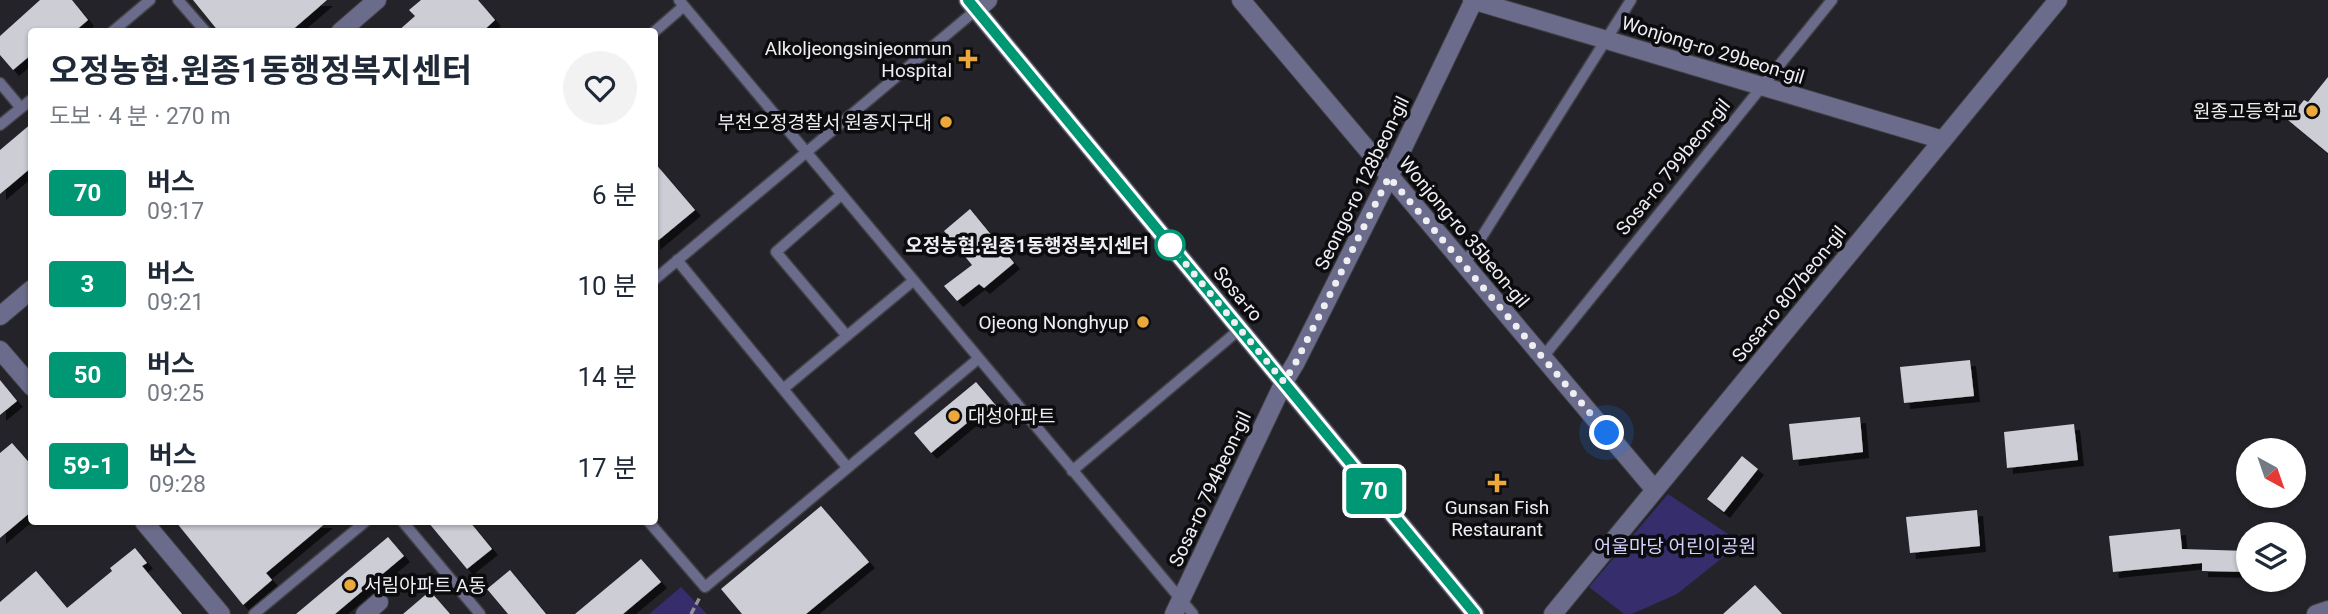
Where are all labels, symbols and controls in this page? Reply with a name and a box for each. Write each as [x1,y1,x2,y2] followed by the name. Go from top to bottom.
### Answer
[1619,11,1807,89] street label: Wonjong-ro 29beon-gil
[765,37,952,82] place label: Alkoljeongsinjeonmun Hospital
[958,49,978,69] marker: Alkoljeongsinjeonmun Hospital
[49,51,472,90] text: 오정농협.원종1동행정복지센터
[563,51,637,125] button: heart
[1310,92,1414,274] street label: Seongo-ro 128beon-gil
[1611,94,1735,240] street label: Sosa-ro 799beon-gil
[2193,100,2298,123] place label: 원종고등학교
[49,103,231,130] text: 도보 · 4 분 · 270 m
[2304,103,2320,119] marker: 원종고등학교
[718,111,932,134] place label: 부천오정경찰서 원종지구대
[938,114,954,130] marker: 부천오정경찰서 원종지구대
[1394,152,1534,312] street label: Wonjong-ro 35beon-gil
[147,167,195,197] text: 버스
[74,179,101,207] text: 70
[592,180,637,210] text: 6 분
[147,198,204,225] text: 09:17
[1727,221,1851,367] street label: Sosa-ro 807beon-gil
[1155,230,1185,260] marker: 오정농협.원종1동행정복지센터
[905,234,1149,257] place label: 오정농협.원종1동행정복지센터
[147,258,195,288] text: 버스
[1208,262,1268,326] street label: Sosa-ro
[81,270,94,298] text: 3
[577,271,637,301] text: 10 분
[147,289,204,316] text: 09:21
[978,311,1129,334] place label: Ojeong Nonghyup
[1135,314,1151,330] marker: Ojeong Nonghyup
[147,349,195,379] text: 버스
[74,361,101,389] text: 50
[577,362,637,392] text: 14 분
[147,380,204,407] text: 09:25
[968,405,1055,428] place label: 대성아파트
[946,408,962,424] marker: 대성아파트
[1164,408,1256,570] street label: Sosa-ro 794beon-gil
[1589,415,1624,450] your location
[2236,438,2306,508] north arrow
[2236,438,2306,592] map controls
[149,440,197,470] text: 버스
[63,452,114,480] text: 59-1
[577,453,637,483] text: 17 분
[1342,468,1406,514] line badge: 70
[149,471,206,498] text: 09:28
[1487,473,1507,493] marker: Gunsan Fish Restaurant
[1360,477,1388,505] text: 70
[1445,496,1549,541] place label: Gunsan Fish Restaurant
[2236,522,2306,592] button: layers
[1594,535,1756,558] park label: 어울마당 어린이공원
[364,574,486,597] place label: 서림아파트 A동
[342,577,358,593] marker: 서림아파트 A동

